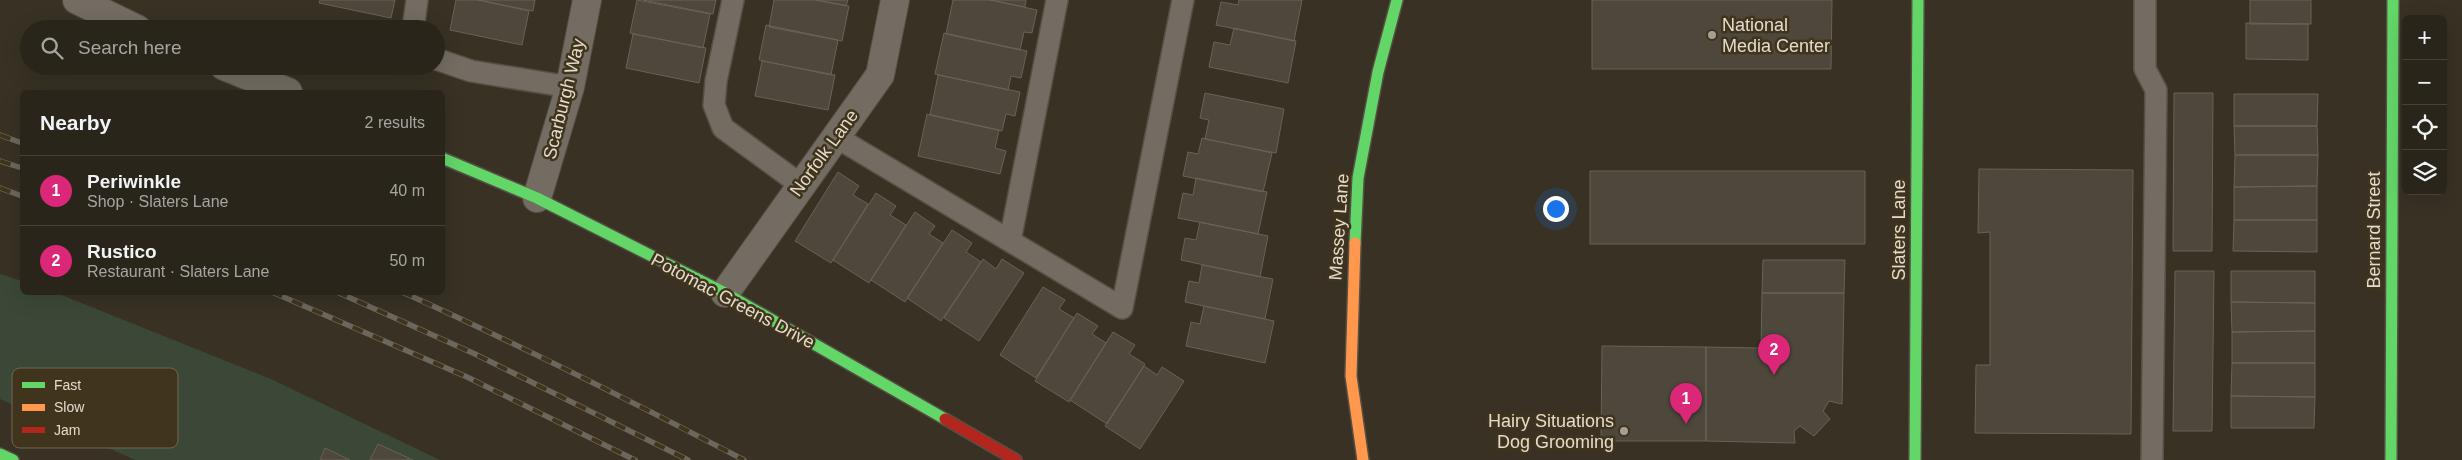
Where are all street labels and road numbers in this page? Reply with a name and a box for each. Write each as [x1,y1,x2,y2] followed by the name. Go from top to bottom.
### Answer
[539,37,589,161] street label: Scarburgh Way
[786,106,862,200] street label: Norfolk Lane
[2364,171,2384,289] street label: Bernard Street
[1325,173,1353,281] street label: Massey Lane
[1889,179,1909,281] street label: Slaters Lane
[648,249,818,353] street label: Potomac Greens Drive

